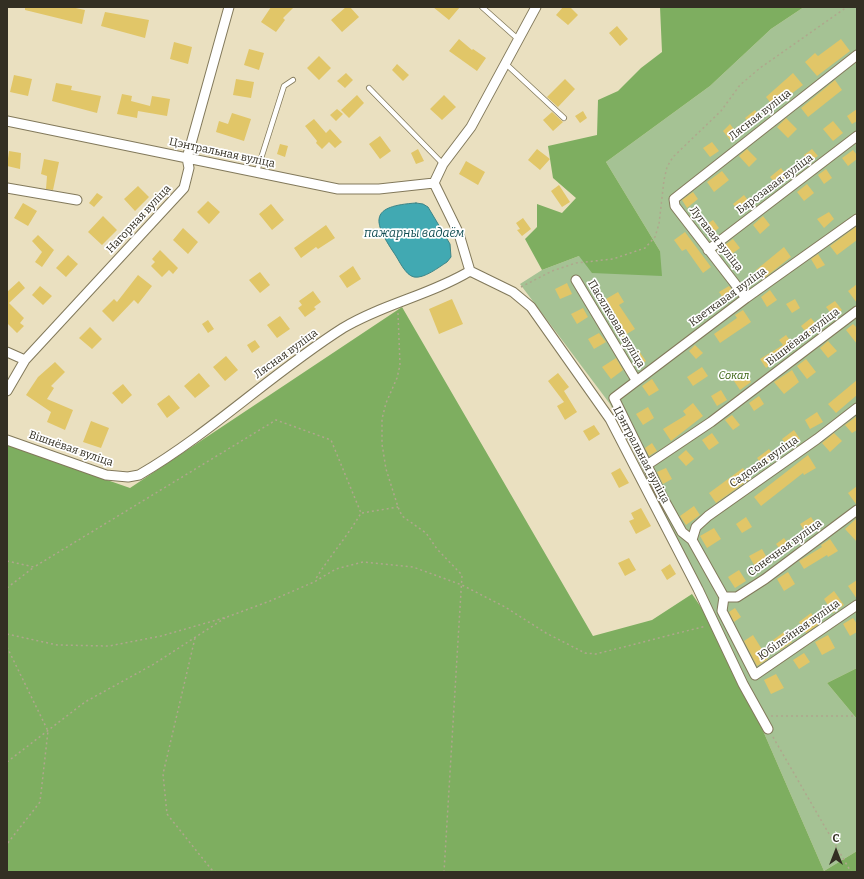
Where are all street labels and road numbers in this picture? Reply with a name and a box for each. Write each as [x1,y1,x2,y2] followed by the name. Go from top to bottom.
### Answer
[726,87,794,143] street label: Лясная вуліца
[168,135,276,171] street label: Цэнтральная вуліца
[734,151,816,217] street label: Бярозавая вуліца
[104,182,174,256] street label: Нагорная вуліца
[686,204,746,274] street label: Лугавая вуліца
[687,264,769,330] street label: Кветкавая вуліца
[585,278,647,370] street label: Пасялковая вуліца
[764,305,842,369] street label: Вішнёвая вуліца
[252,326,320,382] street label: Лясная вуліца
[610,404,672,506] street label: Цэнтральная вуліца
[27,428,115,470] street label: Вішнёвая вуліца
[727,433,801,491] street label: Садовая вуліца
[745,517,825,579] street label: Сонечная вуліца
[756,597,842,663] street label: Юбілейная вуліца

